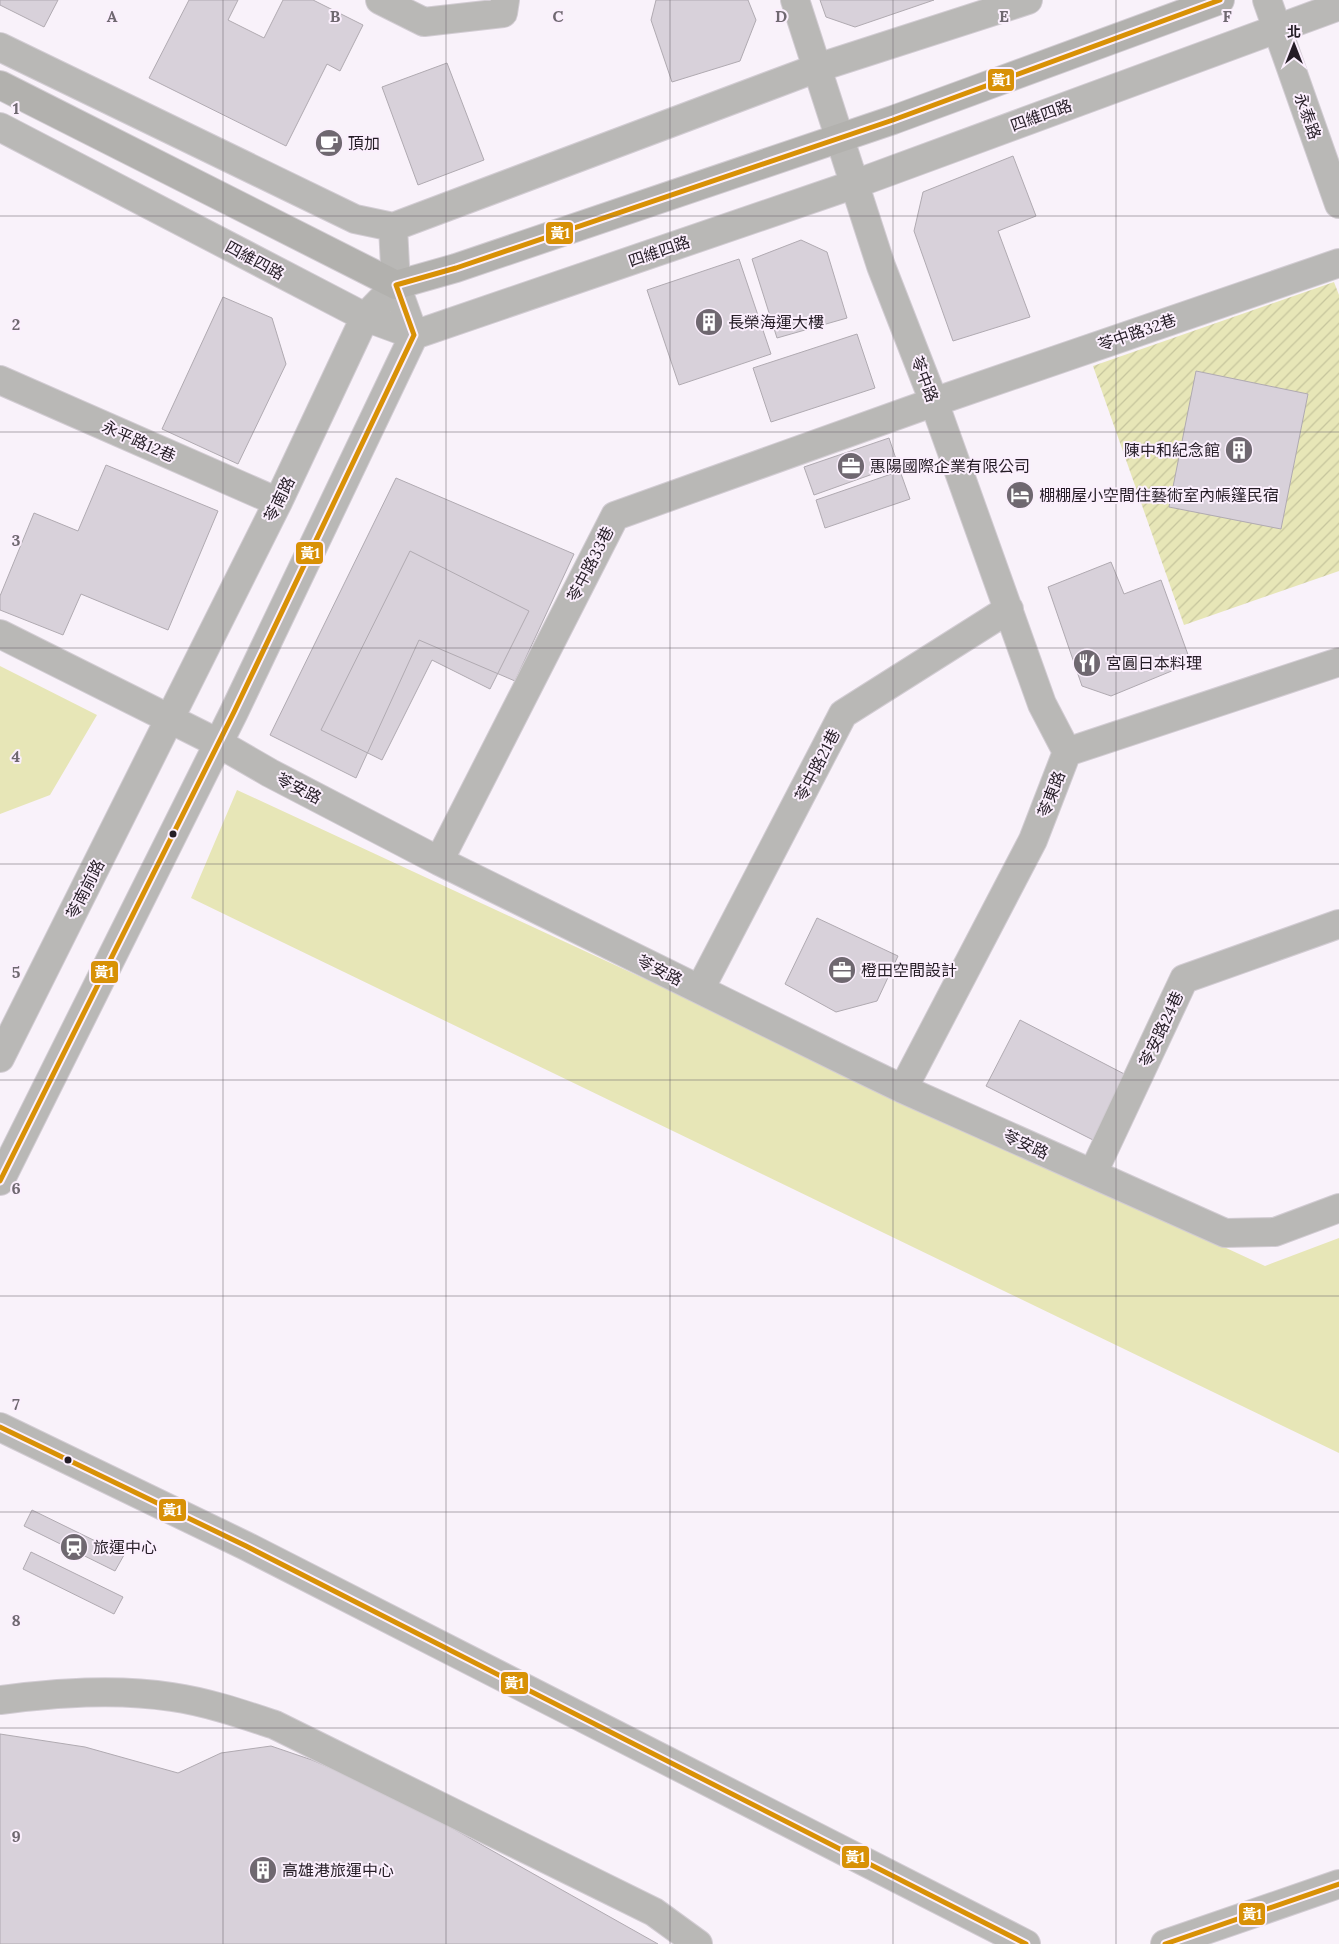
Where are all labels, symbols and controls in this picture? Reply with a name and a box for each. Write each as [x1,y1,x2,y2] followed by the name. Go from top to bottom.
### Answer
[107,6,118,26] text: A
[330,6,341,26] text: B
[552,6,564,26] text: C
[775,6,787,26] text: D
[999,6,1009,26] text: E
[1222,6,1232,26] text: F
[1269,20,1319,70] north arrow
[1287,23,1301,41] text: 北
[987,68,1015,92] line badge: 黃1
[991,71,1011,89] text: 黃1
[1290,90,1326,142] street label: 永泰路
[1008,95,1074,135] street label: 四維四路
[13,98,19,118] text: 1
[314,128,344,158] cafe icon: 頂加
[348,133,380,153] place label: 頂加
[545,221,574,245] line badge: 黃1
[550,224,570,242] text: 黃1
[625,231,693,271] street label: 四維四路
[222,236,288,284] street label: 四維四路
[694,307,724,337] building icon: 長榮海運大樓
[1095,309,1179,355] street label: 苓中路32巷
[728,312,824,332] place label: 長榮海運大樓
[12,314,20,334] text: 2
[907,353,943,405] street label: 苓中路
[99,416,179,466] street label: 永平路12巷
[1224,435,1254,465] building icon: 陳中和紀念館
[1124,440,1220,460] place label: 陳中和紀念館
[836,451,866,481] office icon: 惠陽國際企業有限公司
[870,456,1030,476] place label: 惠陽國際企業有限公司
[259,473,299,525] street label: 苓南路
[1005,480,1035,510] hotel icon: 棚棚屋小空間住藝術室內帳篷民宿
[1039,485,1279,505] place label: 棚棚屋小空間住藝術室內帳篷民宿
[563,523,617,605] street label: 苓中路33巷
[12,530,21,550] text: 3
[295,541,324,565] line badge: 黃1
[300,544,320,562] text: 黃1
[1072,648,1102,678] restaurant icon: 宮圓日本料理
[1106,653,1202,673] place label: 宮圓日本料理
[790,726,844,804] street label: 苓中路21巷
[12,746,21,766] text: 4
[273,768,325,808] street label: 苓安路
[1033,768,1069,820] street label: 苓東路
[168,829,178,839] unlabelled marker
[62,856,108,922] street label: 苓南前路
[634,950,686,990] street label: 苓安路
[827,955,857,985] office icon: 橙田空間設計
[90,960,119,984] line badge: 黃1
[861,960,957,980] place label: 橙田空間設計
[12,962,21,982] text: 5
[94,963,114,981] text: 黃1
[1135,988,1187,1070] street label: 苓安路24巷
[1000,1125,1052,1163] street label: 苓安路
[11,1178,21,1198] text: 6
[12,1394,20,1414] text: 7
[63,1455,73,1465] unlabelled marker
[158,1498,187,1522] line badge: 黃1
[162,1501,182,1519] text: 黃1
[59,1532,89,1562] station icon: 旅運中心
[93,1537,157,1557] place label: 旅運中心
[11,1610,21,1630] text: 8
[500,1671,529,1695] line badge: 黃1
[504,1674,524,1692] text: 黃1
[11,1826,21,1846] text: 9
[841,1845,870,1869] line badge: 黃1
[845,1848,865,1866] text: 黃1
[248,1855,278,1885] building icon: 高雄港旅運中心
[282,1860,394,1880] place label: 高雄港旅運中心
[1238,1902,1266,1926] line badge: 黃1
[1242,1905,1262,1923] text: 黃1

